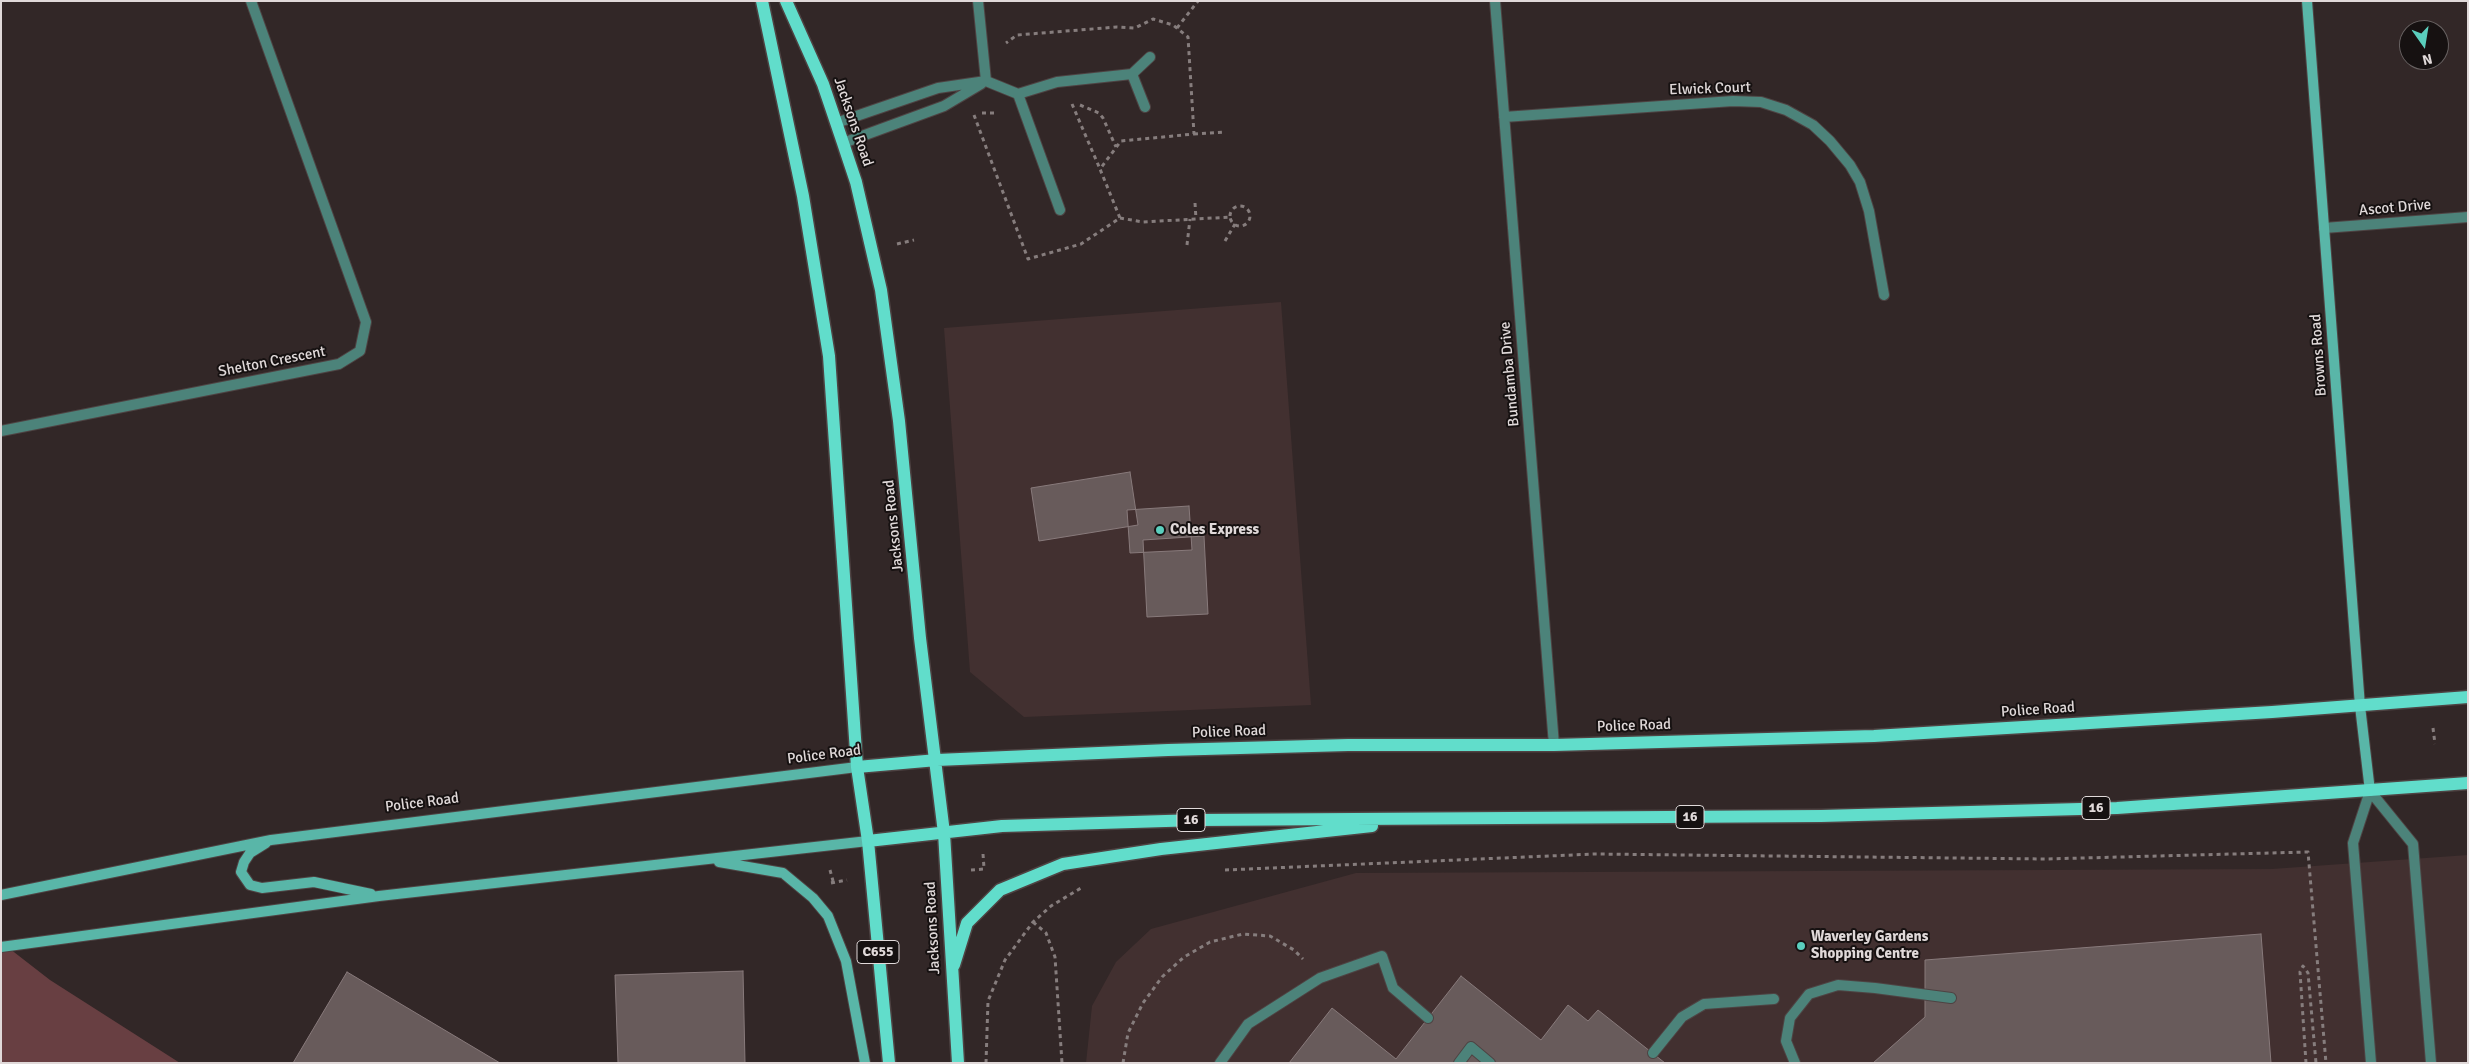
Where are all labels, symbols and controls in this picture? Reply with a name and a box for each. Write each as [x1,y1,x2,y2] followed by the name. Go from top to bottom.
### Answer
[2399,20,2449,70] north arrow
[2421,50,2434,69] text: N
[829,75,877,169] street label: Jacksons Road
[1669,79,1751,99] street label: Elwick Court
[2358,196,2432,220] street label: Ascot Drive
[2307,313,2331,397] street label: Browns Road
[1496,321,1524,427] street label: Bundamba Drive
[217,343,327,381] street label: Shelton Crescent
[880,479,908,573] street label: Jacksons Road
[1170,521,1259,539] place label: Coles Express
[1154,524,1166,536] marker: Coles Express
[2000,698,2076,722] street label: Police Road
[1597,716,1671,736] street label: Police Road
[1192,722,1266,742] street label: Police Road
[786,742,862,768] street label: Police Road
[384,790,460,816] street label: Police Road
[2082,796,2110,820] road number: 16
[1676,806,1704,829] road number: 16
[1177,808,1205,832] road number: 16
[922,881,944,975] street label: Jacksons Road
[1811,928,1928,963] place label: Waverley Gardens Shopping Centre
[857,940,899,964] road number: C655
[1795,940,1807,952] marker: Waverley Gardens Shopping Centre

